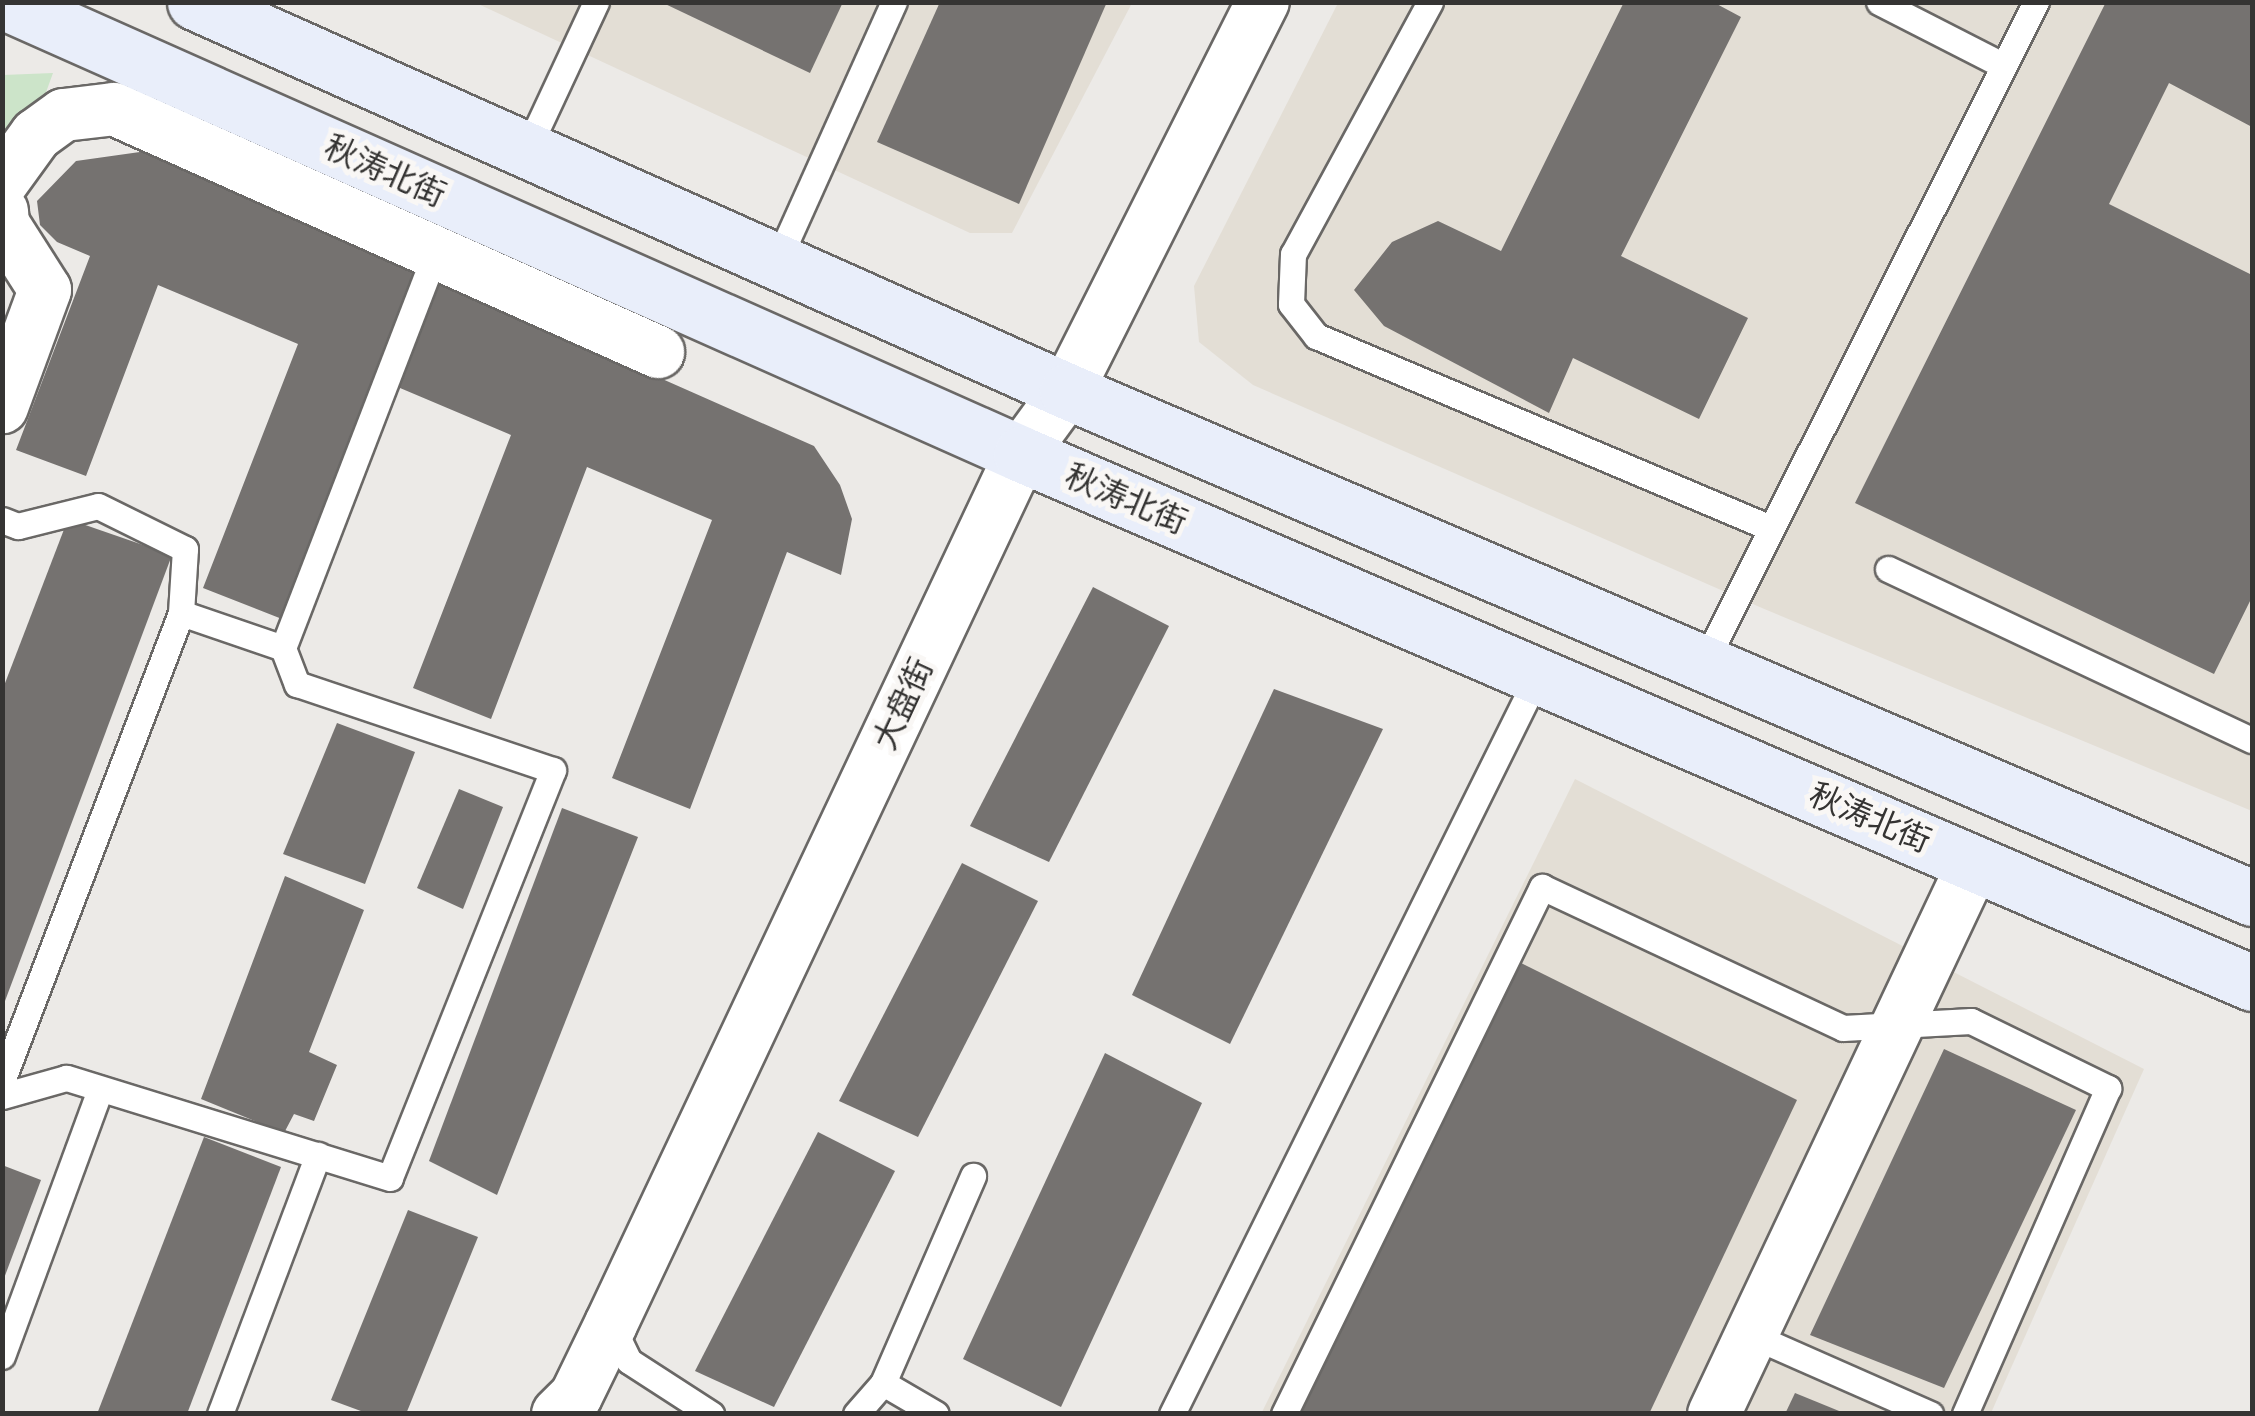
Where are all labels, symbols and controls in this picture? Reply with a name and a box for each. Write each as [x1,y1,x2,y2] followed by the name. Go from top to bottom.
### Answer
[319,127,451,215] street label: 秋涛北街
[1060,456,1192,542] street label: 秋涛北街
[865,652,941,756] street label: 大盘街
[1804,775,1936,861] street label: 秋涛北街

